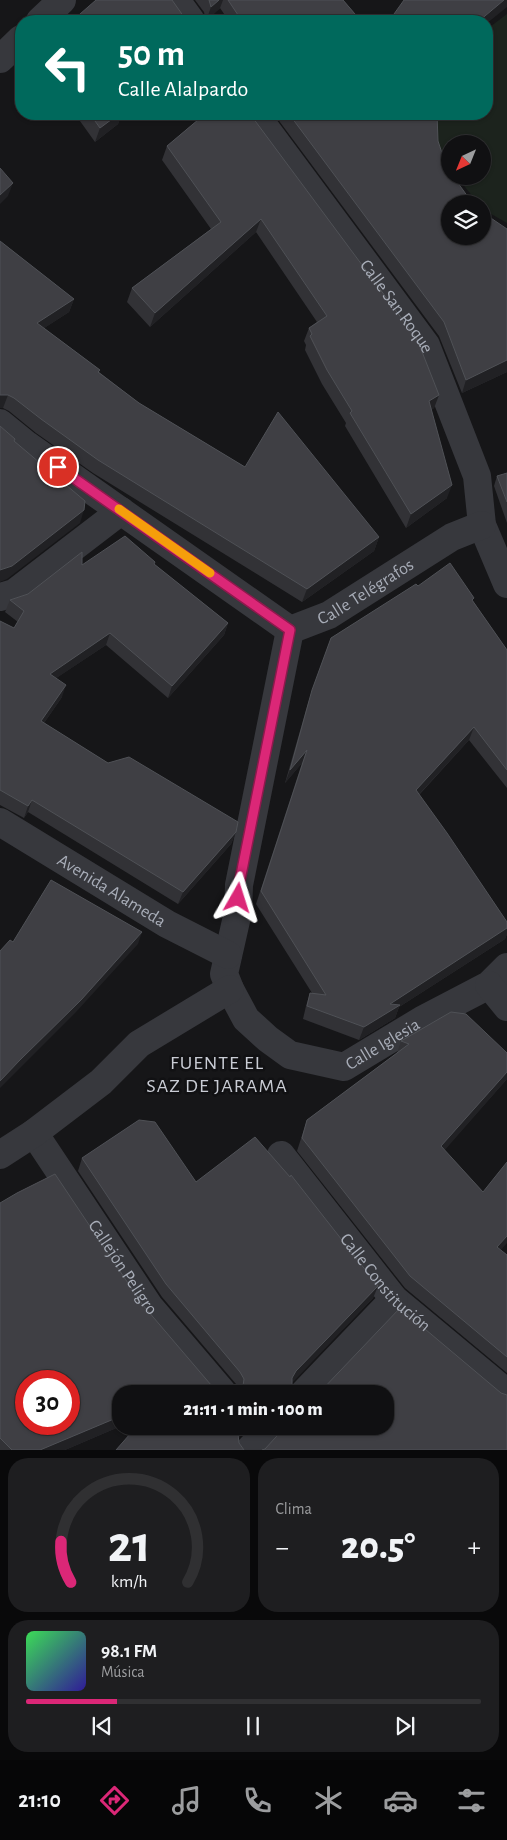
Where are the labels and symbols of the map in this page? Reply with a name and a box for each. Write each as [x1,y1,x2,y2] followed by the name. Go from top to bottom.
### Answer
[441,135,491,185] north arrow
[356,257,436,355] street label: Calle San Roque
[37,446,79,488] pin
[315,556,417,629] street label: Calle Telégrafos
[54,851,169,931] street label: Avenida Alameda
[211,871,263,923] position arrow
[343,1015,423,1074] street label: Calle Iglesia
[146,1053,288,1096] district label: FUENTE EL SAZ DE JARAMA
[84,1217,160,1319] street label: Callejón Peligro
[336,1230,434,1335] street label: Calle Constitución
[15,1370,80,1435] speed limit sign: 30

